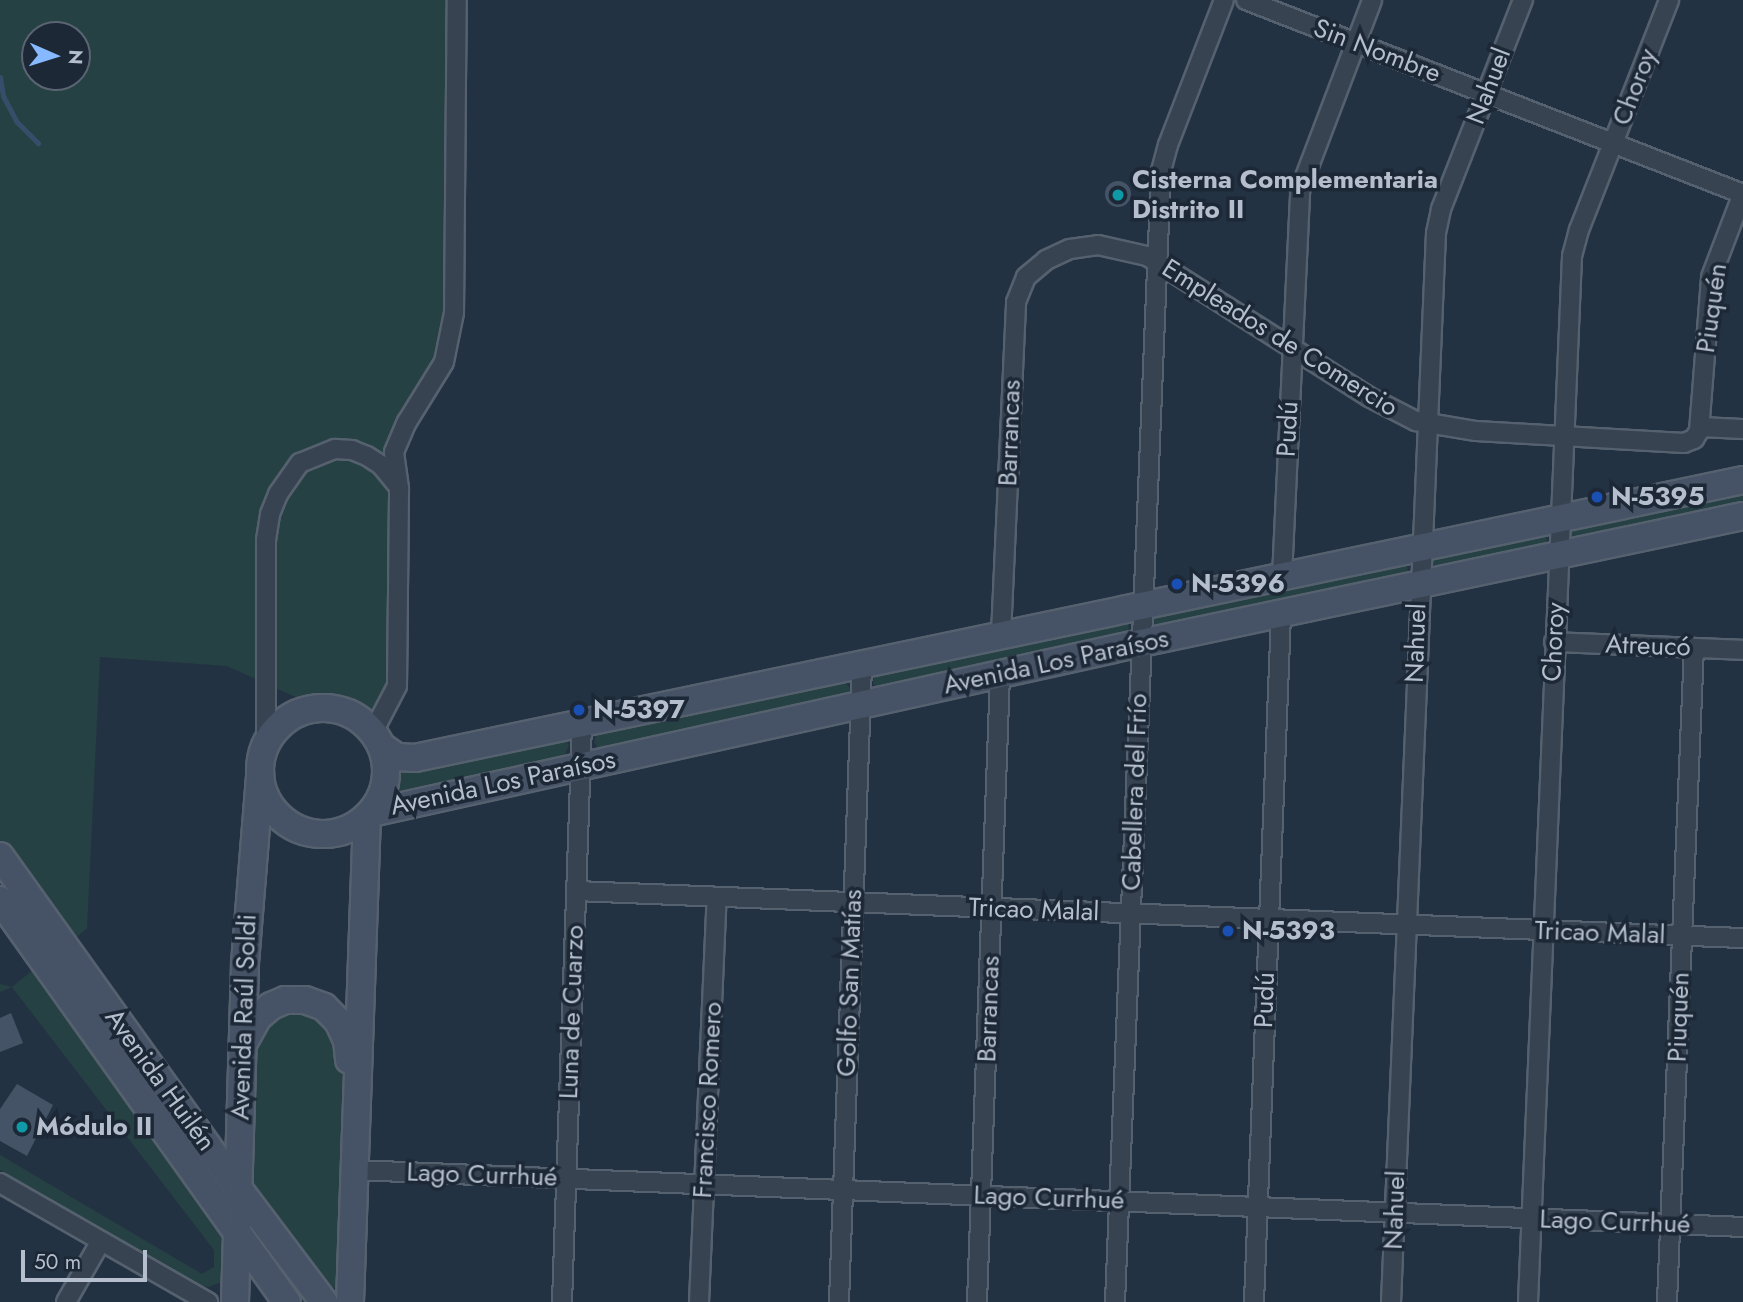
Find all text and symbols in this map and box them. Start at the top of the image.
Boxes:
street label: Sin Nombre [1309,12,1445,90]
north arrow [21,21,91,91]
street label: Nahuel [1460,43,1518,129]
street label: Choroy [1606,44,1664,130]
text: N [62,49,89,65]
place label: Cisterna Complementaria Distrito II [1132,164,1438,226]
marker: Cisterna Complementaria Distrito II [1110,187,1126,203]
street label: Empleados de Comercio [1156,253,1404,423]
street label: Piuquén [1690,261,1734,355]
street label: Barrancas [993,379,1027,487]
street label: Pudú [1271,400,1305,458]
place label: N-5395 [1611,481,1704,513]
marker: N-5395 [1589,489,1605,505]
place label: N-5396 [1191,568,1285,600]
marker: N-5396 [1169,576,1185,592]
street label: Choroy [1536,602,1572,682]
street label: Nahuel [1399,603,1433,683]
street label: Avenida Los Paraísos [941,623,1171,701]
street label: Atreucó [1605,629,1691,663]
street label: Cabellera del Frío [1116,693,1154,891]
place label: N-5397 [593,694,685,726]
marker: N-5397 [571,702,587,718]
street label: Avenida Los Paraísos [388,744,618,822]
street label: Golfo San Matías [831,889,869,1077]
street label: Tricao Malal [968,892,1100,928]
street label: Avenida Raúl Soldi [225,913,263,1121]
place label: N-5393 [1242,915,1335,947]
street label: Tricao Malal [1534,915,1666,951]
marker: N-5393 [1220,923,1236,939]
street label: Luna de Cuarzo [553,924,591,1100]
street label: Barrancas [972,955,1006,1063]
street label: Piuquén [1662,971,1696,1063]
street label: Pudú [1248,972,1282,1028]
street label: Francisco Romero [687,1001,729,1199]
street label: Avenida Huilén [98,1003,222,1157]
place label: Módulo II [36,1111,152,1143]
marker: Módulo II [14,1119,30,1135]
street label: Lago Currhué [406,1157,558,1193]
street label: Nahuel [1378,1170,1412,1250]
street label: Lago Currhué [973,1180,1125,1216]
street label: Lago Currhué [1539,1204,1691,1240]
scale bar [24,1236,150,1280]
text: 50 m [34,1247,81,1277]

